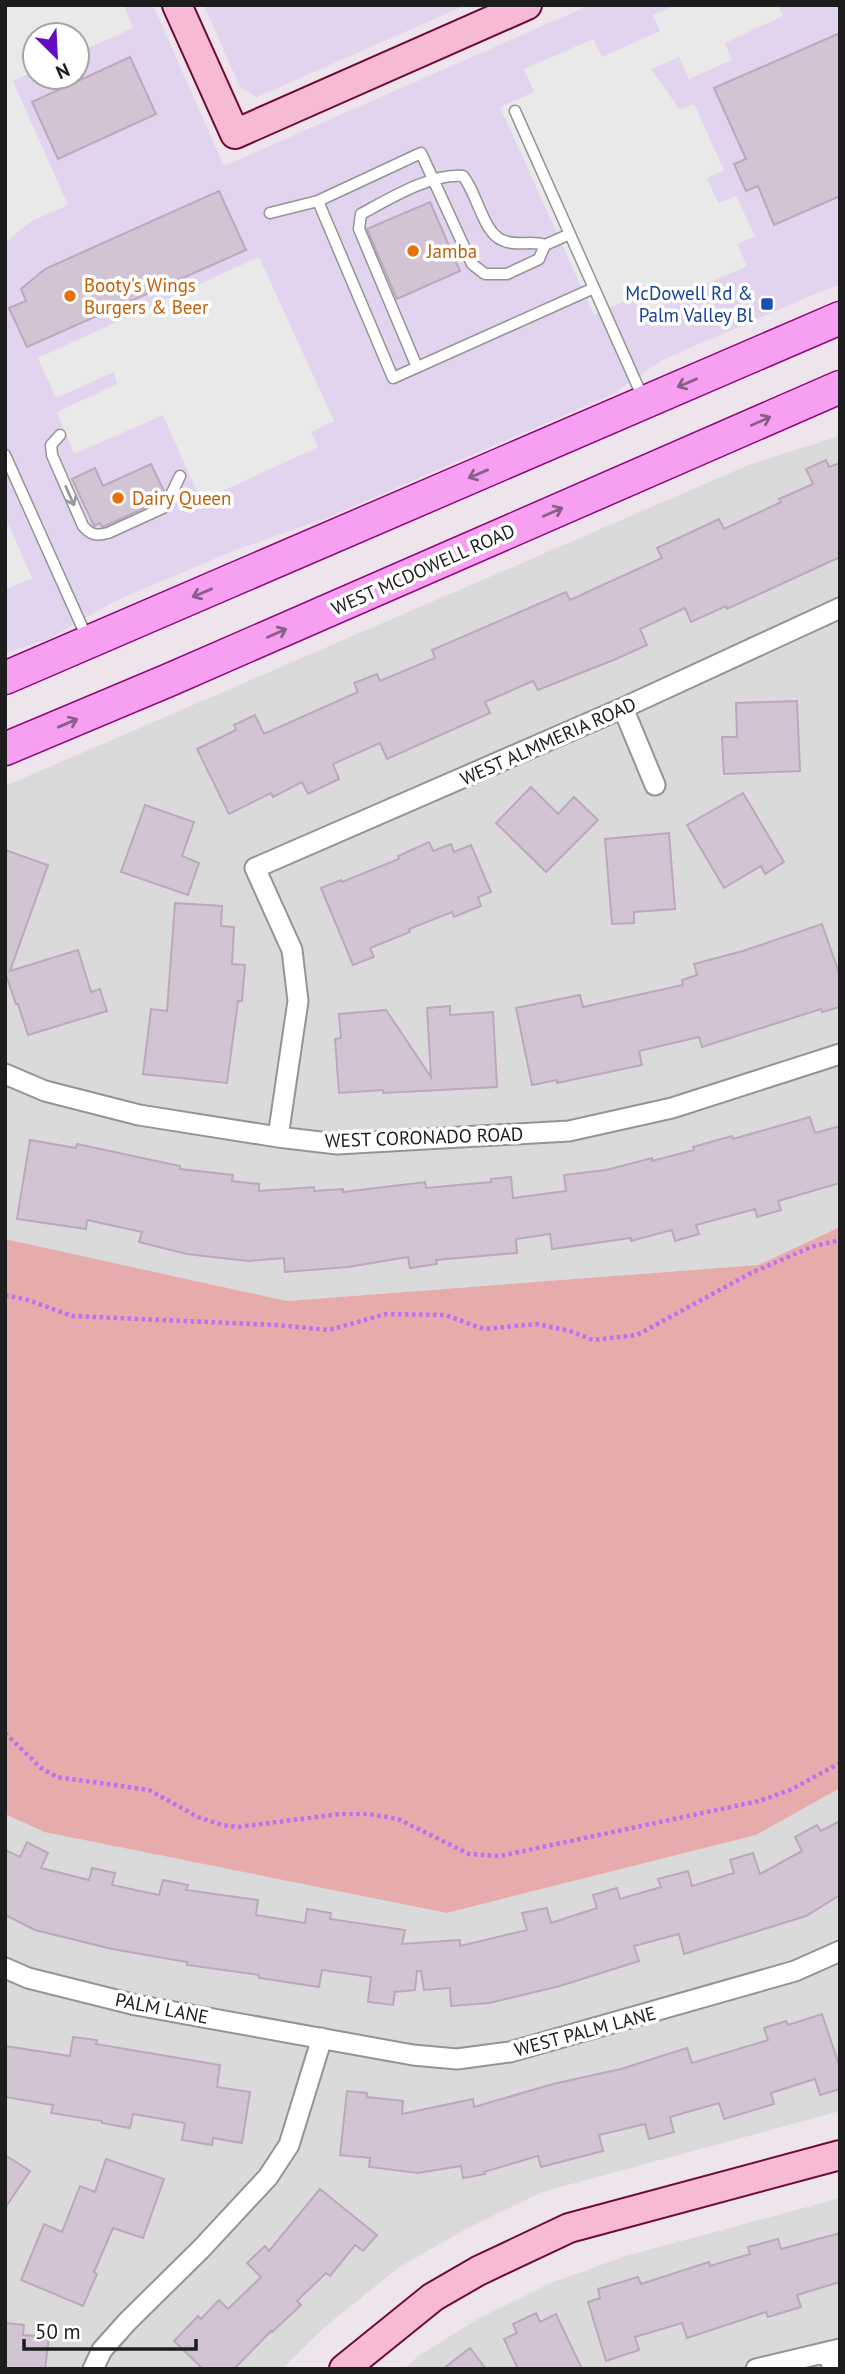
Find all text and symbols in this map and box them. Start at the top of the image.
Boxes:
north arrow [21,21,91,91]
text: N [52,58,73,85]
place label: Jamba [426,239,477,263]
marker: Jamba [405,243,421,259]
place label: Booty's Wings Burgers & Beer [84,273,209,319]
place label: McDowell Rd & Palm Valley Bl [625,281,753,327]
marker: Booty's Wings Burgers & Beer [62,288,78,304]
marker: McDowell Rd & Palm Valley Bl [759,296,775,312]
one-way arrow [677,378,698,391]
one-way arrow [750,414,772,427]
one-way arrow [468,468,490,481]
one-way arrow [64,485,77,506]
place label: Dairy Queen [132,486,231,510]
marker: Dairy Queen [110,490,126,506]
one-way arrow [542,505,563,518]
street label: WEST MCDOWELL ROAD [328,518,518,620]
one-way arrow [192,587,213,600]
one-way arrow [266,626,287,639]
street label: WEST ALMMERIA ROAD [456,691,640,791]
one-way arrow [57,715,78,728]
street label: WEST CORONADO ROAD [324,1122,524,1152]
street label: PALM LANE [113,1987,211,2029]
street label: WEST PALM LANE [512,2001,658,2061]
scale bar [24,2308,196,2352]
text: 50 m [35,2318,81,2345]

